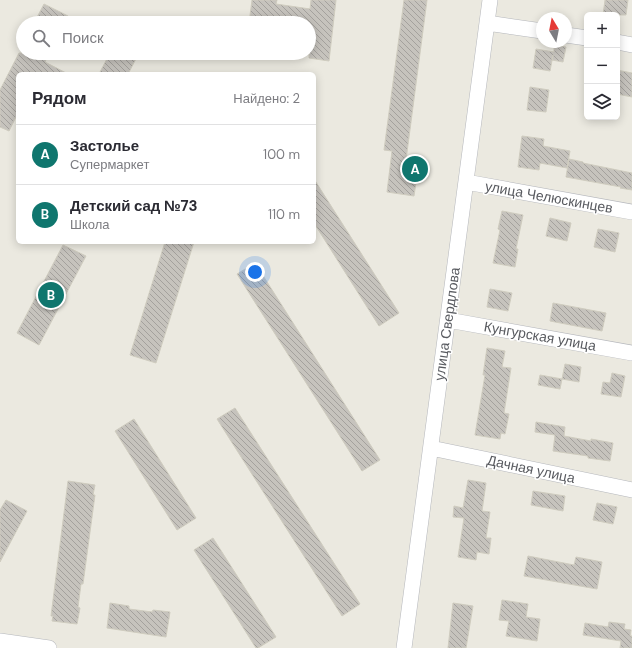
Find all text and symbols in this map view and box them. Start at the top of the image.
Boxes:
north arrow [536,12,572,48]
map controls [584,12,620,120]
button: + [584,12,620,48]
search box [16,16,316,60]
icon: search [30,27,52,49]
text: Поиск [62,28,104,48]
button: − [584,48,620,84]
button: layers [584,84,620,120]
text: Рядом [32,87,87,109]
text: Найдено: 2 [233,90,300,107]
text: Застолье [70,136,139,156]
text: A [40,146,50,163]
text: 100 m [263,146,300,163]
pin: A [402,154,428,184]
text: Супермаркет [70,156,149,173]
street label: улица Челюскинцев [484,177,614,217]
text: Детский сад №73 [70,196,198,216]
text: B [41,206,49,223]
text: 110 m [268,206,300,223]
text: Школа [70,216,110,233]
your location [245,262,265,282]
street label: улица Свердлова [430,266,464,382]
pin: B [38,280,64,310]
street label: Кунгурская улица [482,317,598,355]
street label: Дачная улица [485,451,577,487]

